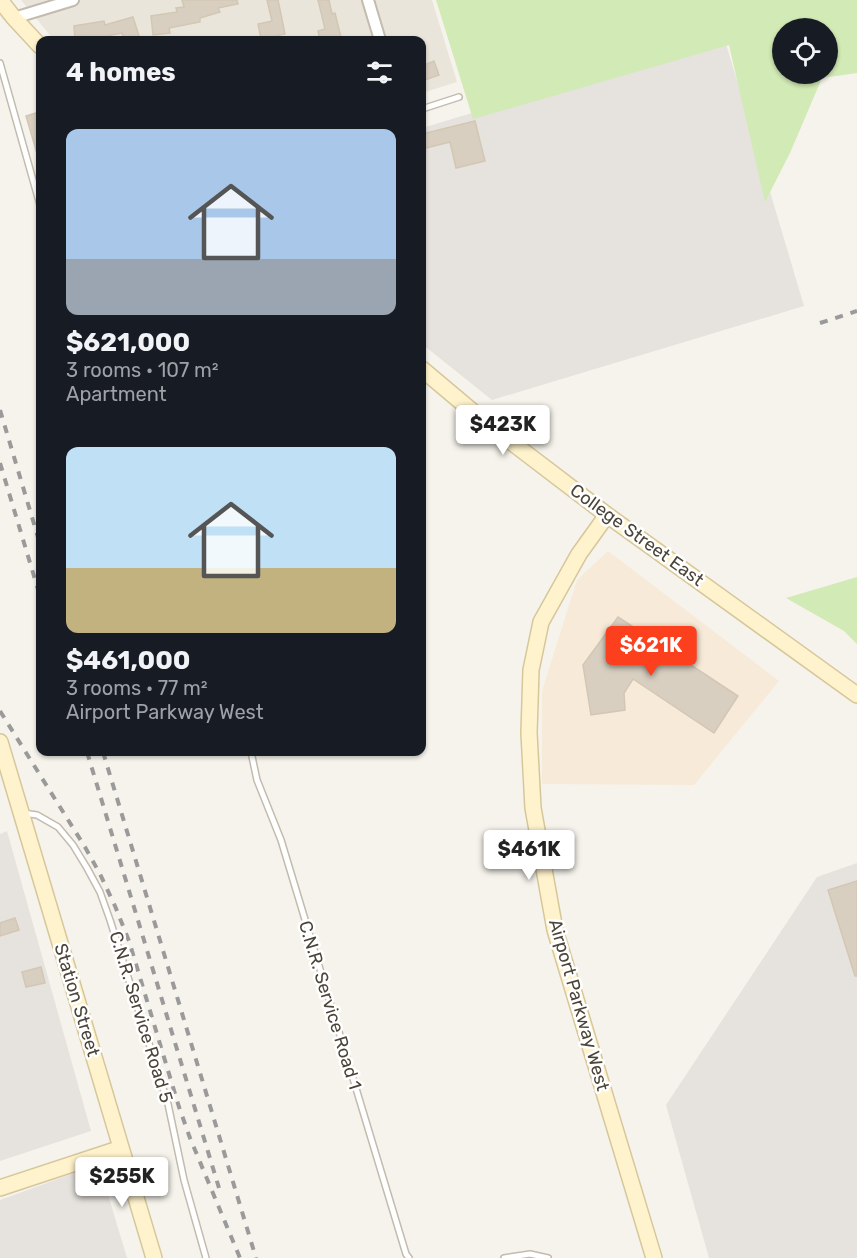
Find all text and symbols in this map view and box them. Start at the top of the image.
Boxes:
map controls [772,18,838,84]
button: locate [772,18,838,84]
icon: filters [363,56,396,89]
text: 4 homes [66,57,176,88]
icon: home [177,168,285,276]
text: $621,000 [66,327,190,358]
text: 3 rooms · 107 m² [66,358,219,382]
text: Apartment [66,382,167,406]
pin: $423K [461,405,545,456]
text: $423K [470,412,536,436]
street label: College Street East [566,479,708,591]
icon: home [177,486,285,594]
pin: $621K [609,626,693,677]
text: $621K [620,633,682,657]
text: $461,000 [66,645,191,676]
text: 3 rooms · 77 m² [66,676,208,700]
text: Airport Parkway West [66,700,264,724]
pin: $461K [487,830,571,881]
text: $461K [498,837,560,861]
street label: Airport Parkway West [544,916,614,1094]
street label: C.N.R. Service Road 1 [294,918,366,1092]
street label: C.N.R. Service Road 5 [104,929,178,1105]
street label: Station Street [49,941,105,1059]
pin: $255K [80,1157,164,1208]
text: $255K [89,1164,155,1188]

